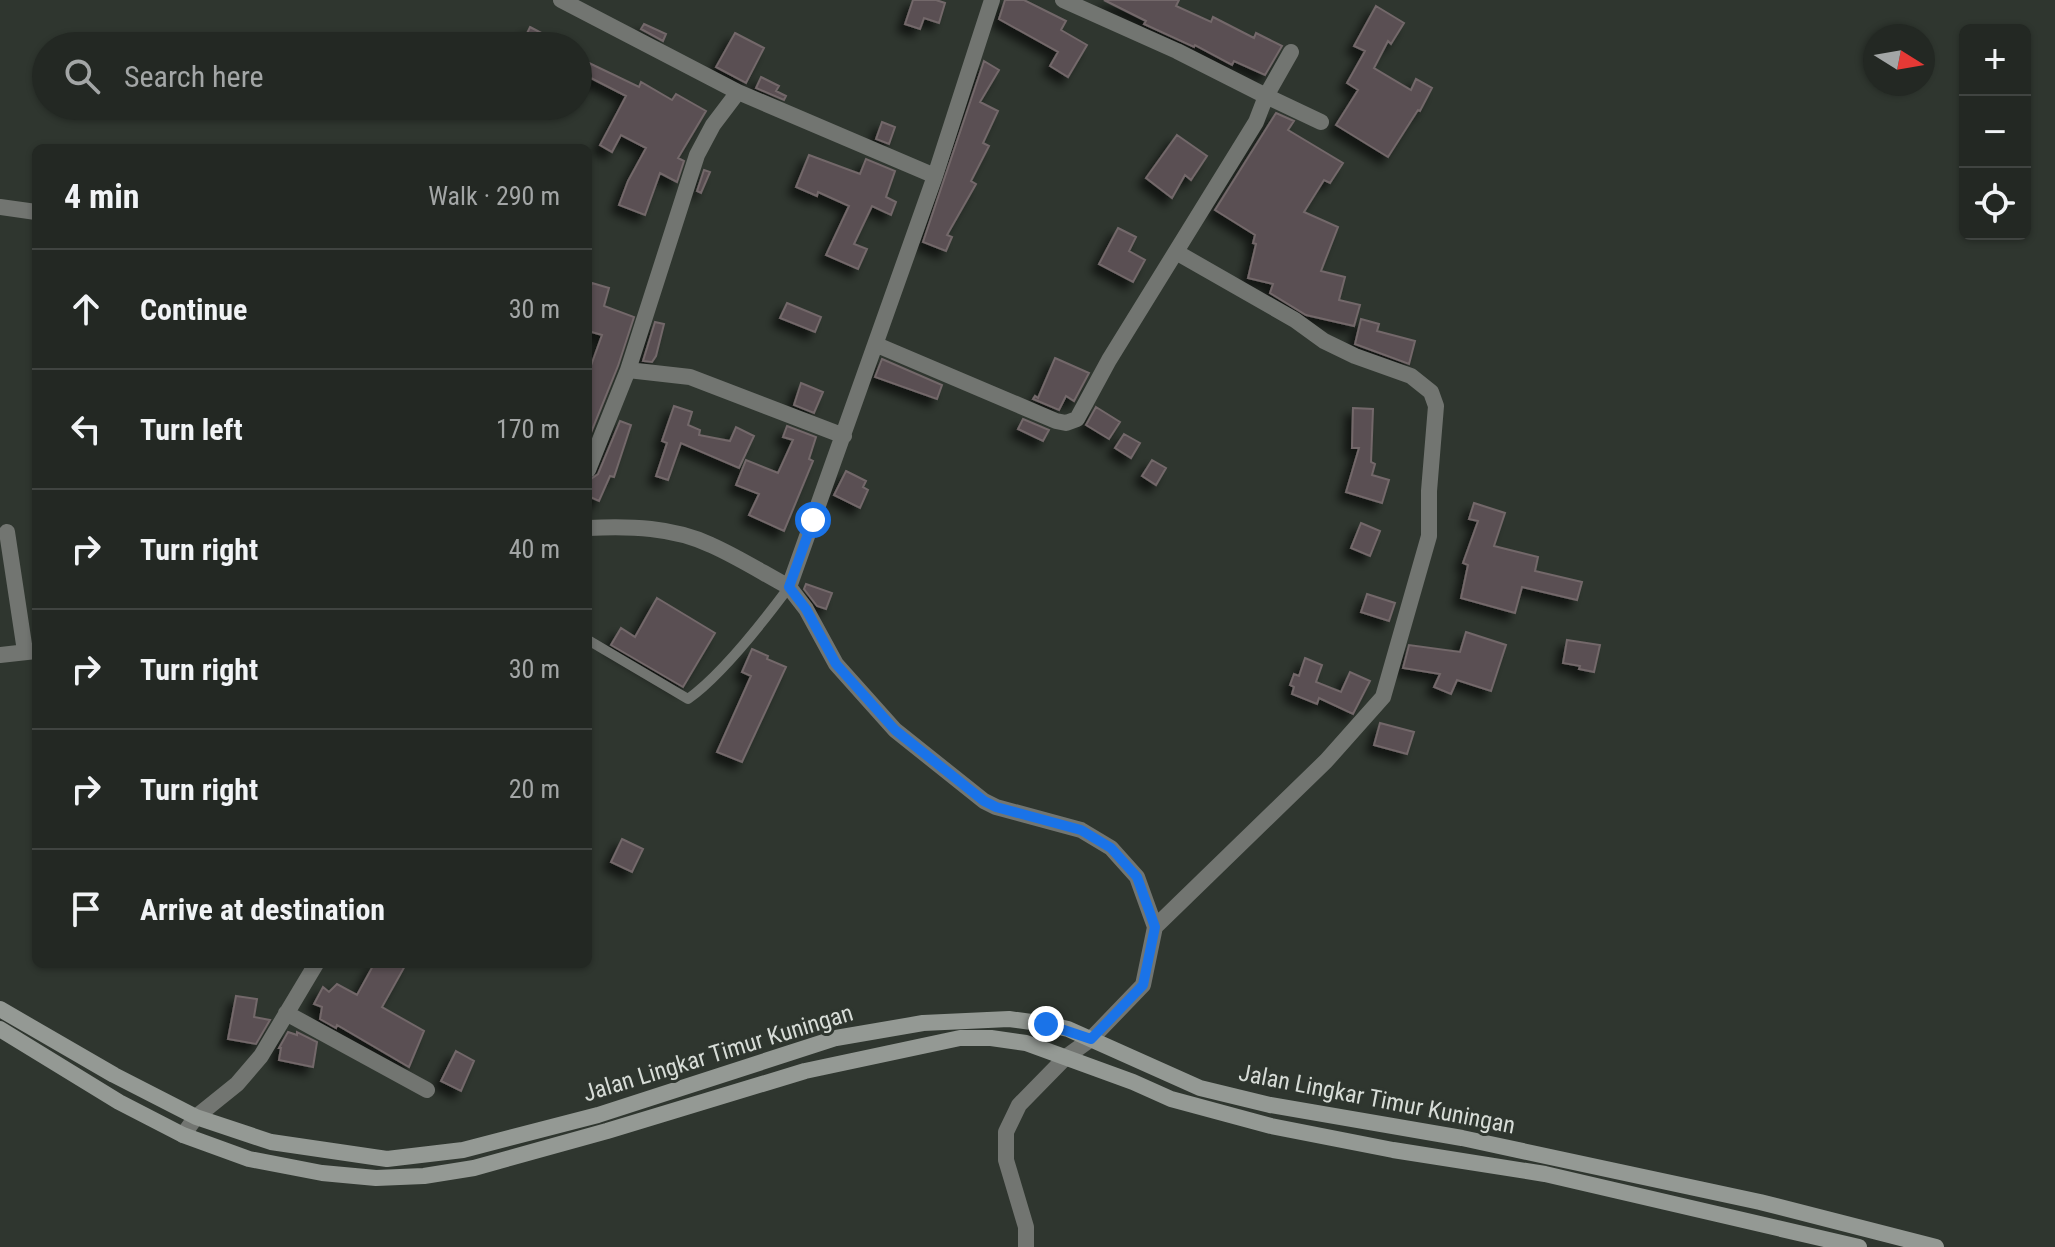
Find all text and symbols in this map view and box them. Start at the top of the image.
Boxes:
north arrow [1863,24,1935,96]
map controls [1959,24,2031,240]
button: + [1959,24,2031,96]
search box [32,32,592,120]
icon: search [60,54,104,98]
text: Search here [124,59,264,94]
button: − [1959,96,2031,168]
button: locate [1959,168,2031,240]
text: 4 min [64,176,140,216]
text: Walk · 290 m [428,181,560,211]
icon: ahead [64,287,108,331]
text: Continue [140,292,247,327]
text: 30 m [509,294,560,324]
icon: left [64,407,108,451]
text: Turn left [140,412,243,447]
text: 170 m [496,414,560,444]
route start [795,502,831,538]
icon: right [64,527,108,571]
text: Turn right [140,532,258,567]
text: 40 m [509,534,560,564]
icon: right [64,647,108,691]
text: Turn right [140,652,258,687]
text: 30 m [509,654,560,684]
icon: right [64,767,108,811]
text: Turn right [140,772,258,807]
text: 20 m [509,774,560,804]
icon: arrive [64,887,108,931]
text: Arrive at destination [140,892,385,927]
street label: Jalan Lingkar Timur Kuningan [580,999,856,1107]
route end [1028,1006,1064,1042]
street label: Jalan Lingkar Timur Kuningan [1236,1058,1518,1140]

